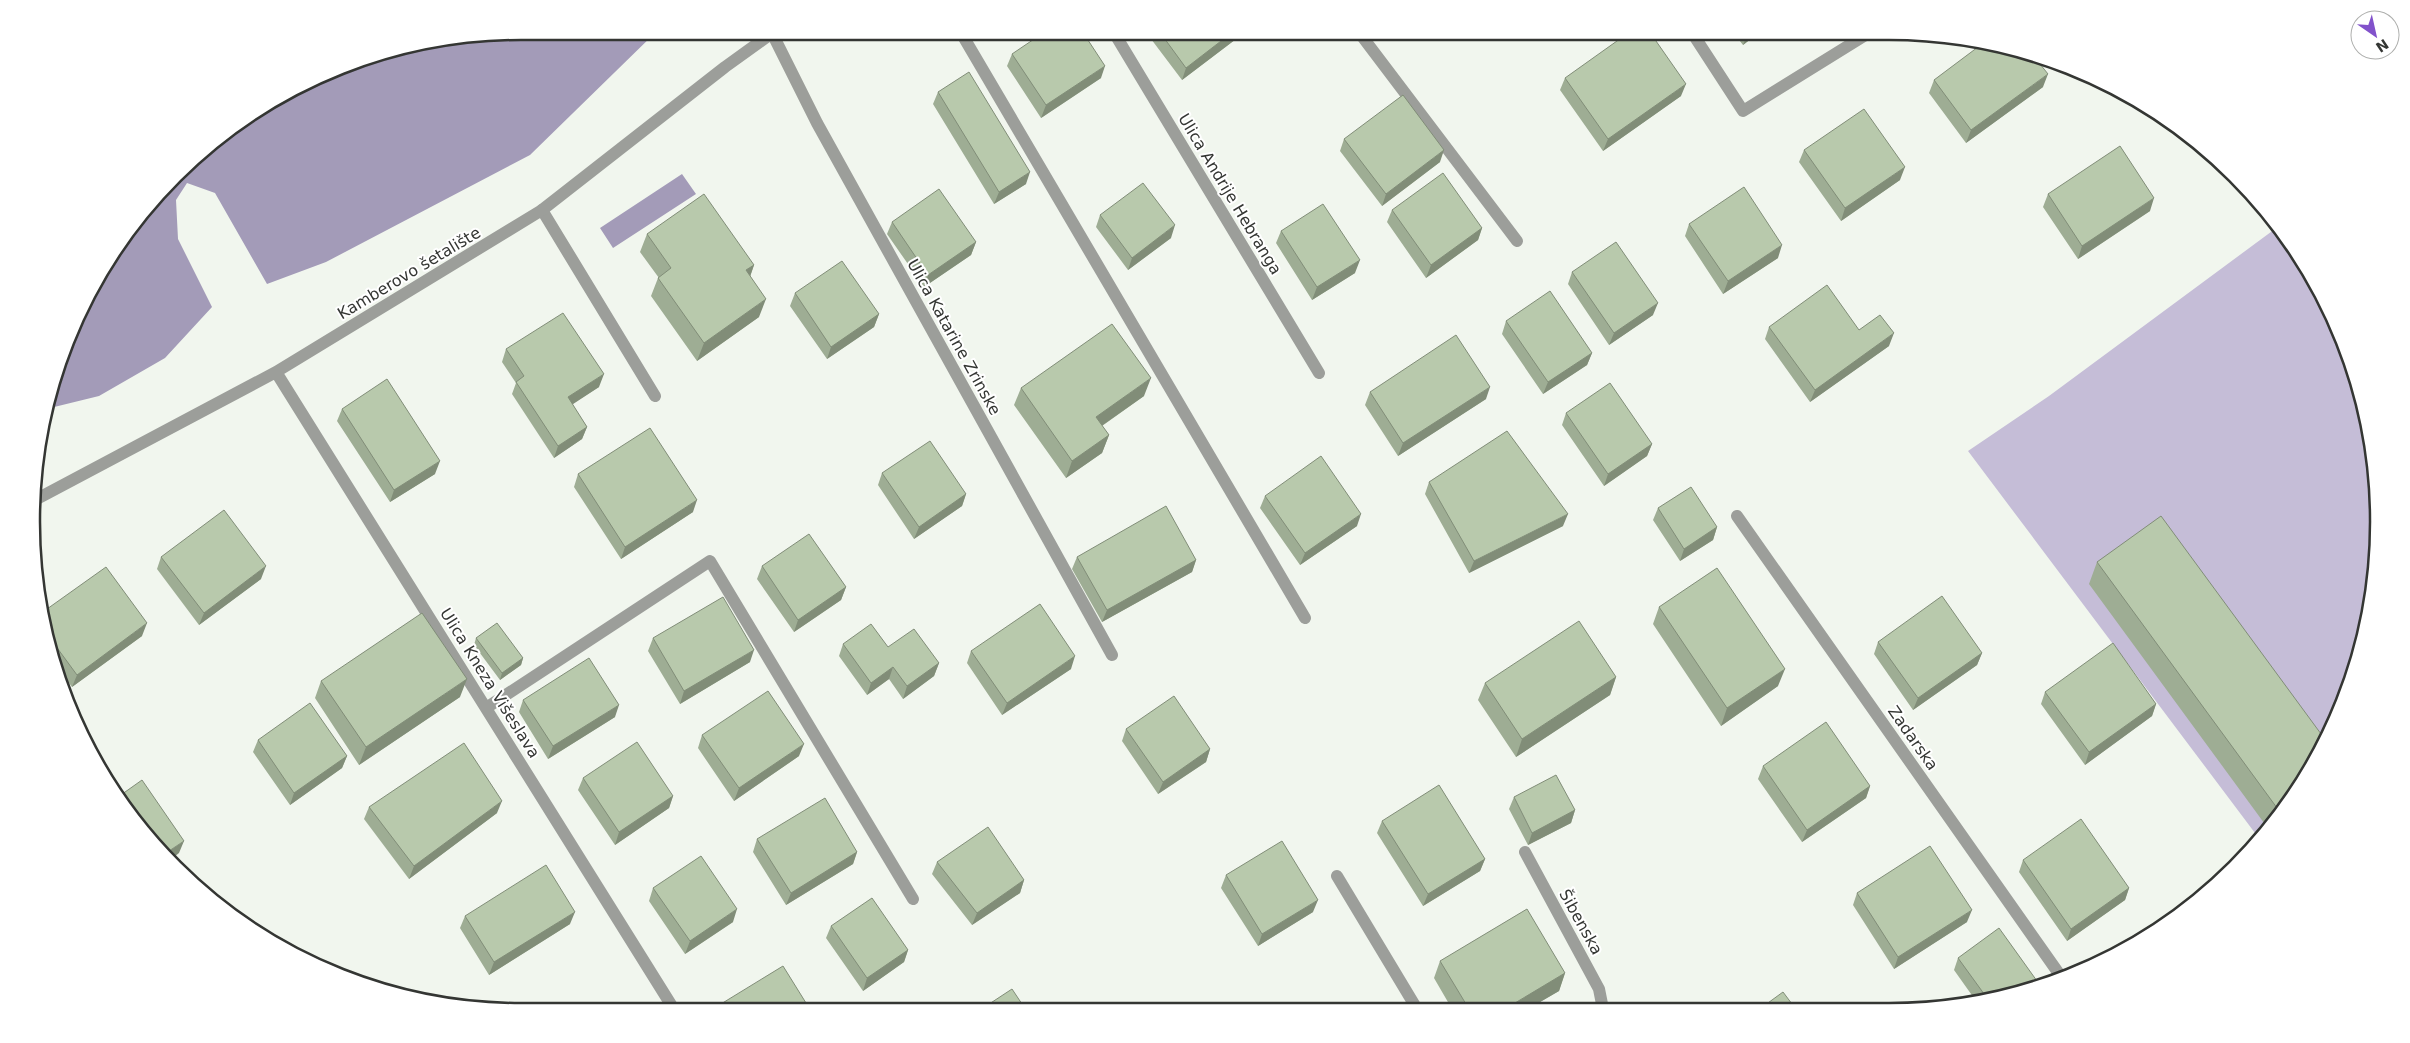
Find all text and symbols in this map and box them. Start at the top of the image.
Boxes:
north arrow [2350,10,2400,60]
text: N [2373,36,2392,56]
street label: Ulica Andrije Hebranga [1174,110,1286,278]
street label: Kamberovo šetalište [334,223,484,323]
street label: Ulica Katarine Zrinske [903,256,1005,418]
street label: Ulica Kneza Višeslava [436,605,544,761]
street label: Zadarska [1884,702,1942,774]
street label: Šibenska [1555,886,1607,958]

